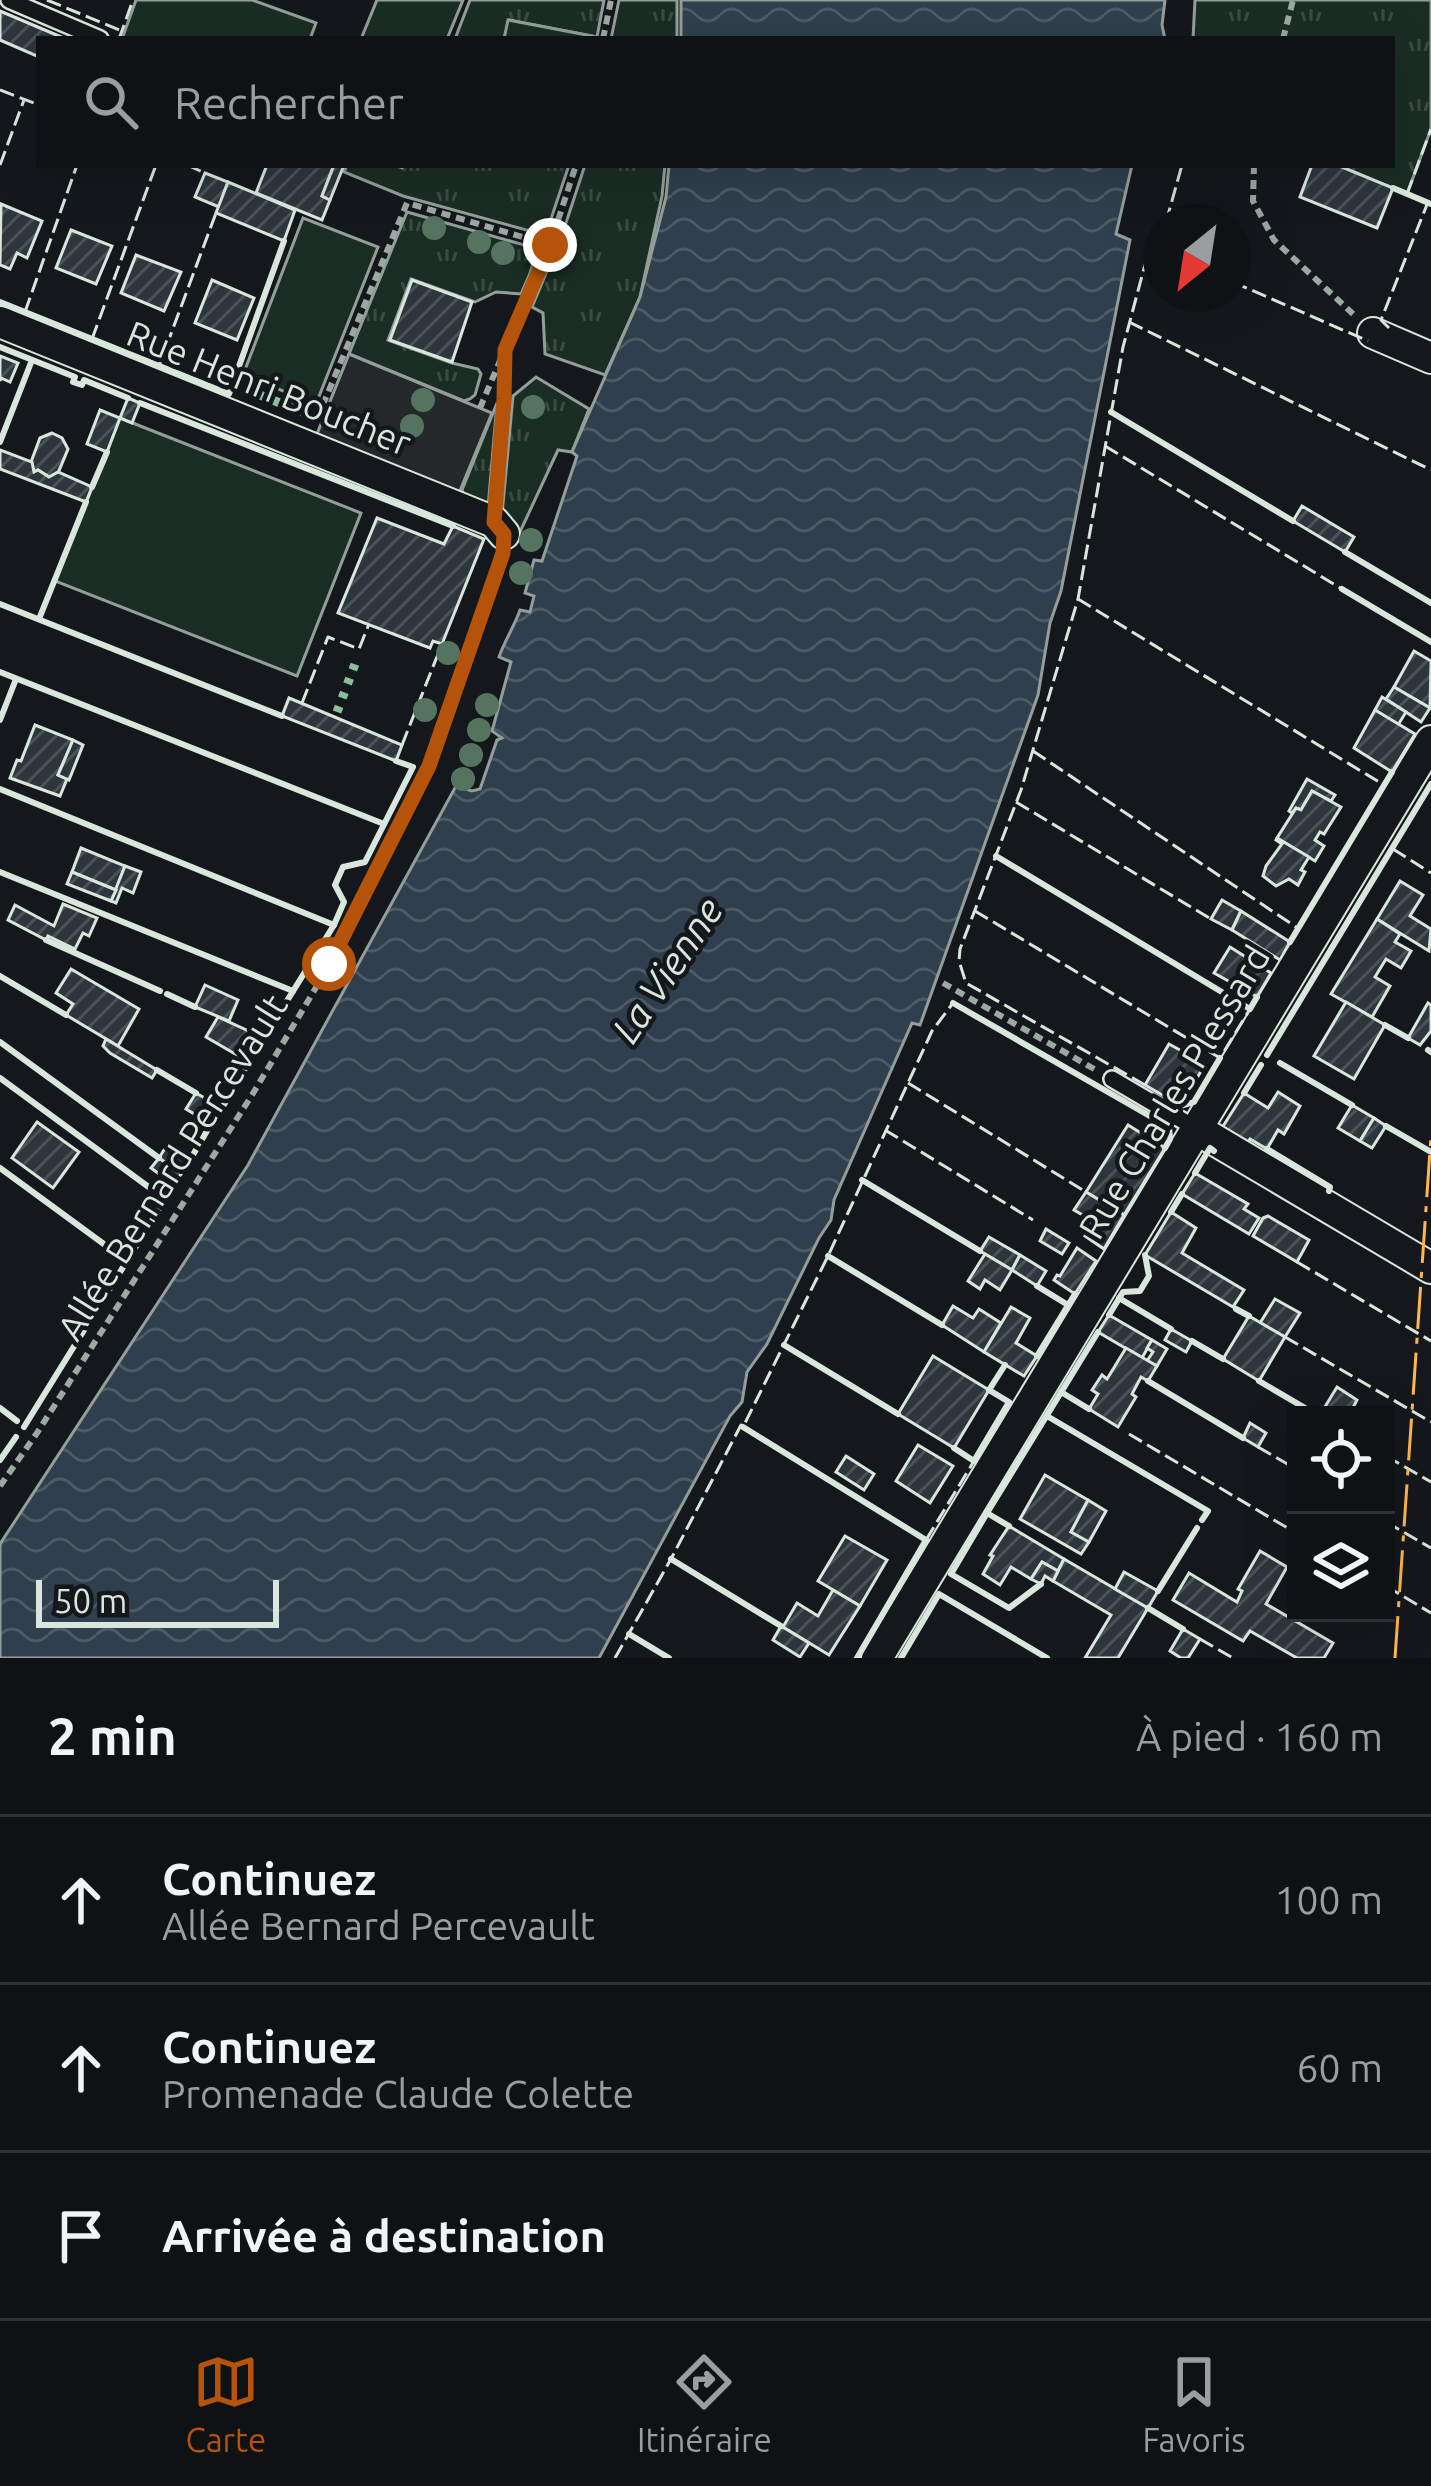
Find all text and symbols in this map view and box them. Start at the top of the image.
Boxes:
search box [36,36,1395,168]
icon: search [78,69,144,135]
text: Rechercher [174,77,404,128]
north arrow [1143,204,1251,312]
route end [523,218,577,272]
street label: Rue Henri Boucher [121,312,417,463]
water label: La Vienne [603,889,731,1050]
route start [302,937,356,991]
street label: Rue Charles Plessard [1070,938,1277,1246]
street label: Allée Bernard Percevault [48,986,295,1347]
map controls [1287,1406,1395,1622]
button: locate [1287,1406,1395,1514]
button: layers [1287,1514,1395,1622]
scale bar [36,1574,279,1627]
text: 50 m [54,1582,127,1619]
text: 2 min [48,1707,177,1765]
text: À pied · 160 m [1136,1715,1383,1758]
text: Continuez [162,1853,376,1904]
icon: ahead [48,1867,114,1933]
text: 100 m [1274,1878,1383,1921]
text: Allée Bernard Percevault [162,1904,595,1947]
text: Continuez [162,2021,376,2072]
icon: ahead [48,2035,114,2101]
text: 60 m [1296,2046,1383,2089]
text: Promenade Claude Colette [162,2072,634,2115]
icon: arrive [48,2203,114,2269]
text: Arrivée à destination [162,2210,606,2261]
tab: Carte [185,2349,266,2458]
tab: Itinéraire [637,2349,772,2458]
tab: Favoris [1142,2349,1246,2458]

